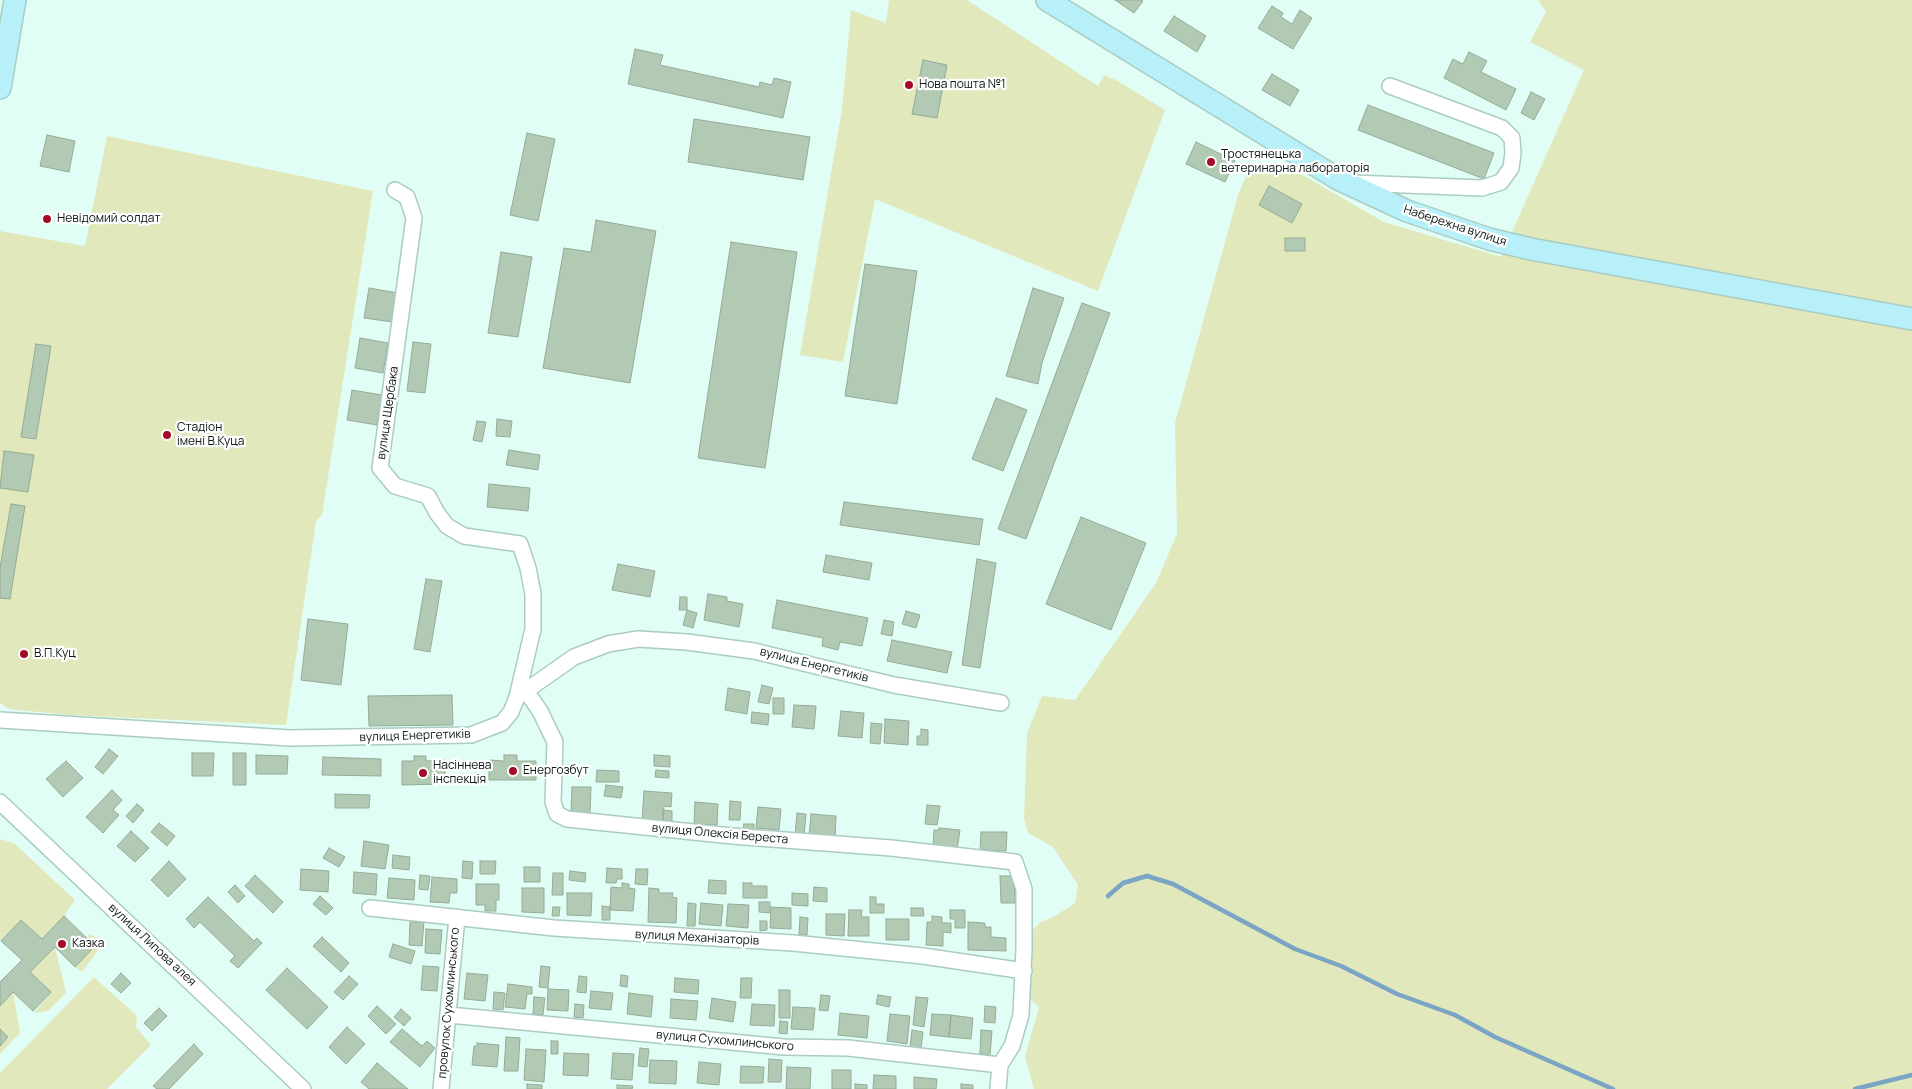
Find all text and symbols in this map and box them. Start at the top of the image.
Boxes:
place label: Нова пошта №1 [919,78,1006,92]
marker: Нова пошта №1 [903,79,915,91]
place label: Тростянецька ветеринарна лабораторія [1221,148,1369,176]
marker: Тростянецька ветеринарна лабораторія [1205,156,1217,168]
street label: Набережна вулиця [1402,203,1508,249]
place label: Невідомий солдат [57,212,160,226]
marker: Невідомий солдат [41,213,53,225]
street label: вулиця Щербака [374,365,402,461]
place label: Стадіон імені В.Куца [177,421,244,449]
marker: Стадіон імені В.Куца [161,429,173,441]
street label: вулиця Енергетиків [758,645,870,685]
place label: В.П.Куц [34,647,76,661]
marker: В.П.Куц [18,648,30,660]
street label: вулиця Енергетиків [359,727,471,745]
place label: Насіннева інспекція [433,759,491,787]
place label: Енергозбут [523,764,589,778]
marker: Енергозбут [507,765,519,777]
marker: Насіннева інспекція [417,767,429,779]
street label: вулиця Олексія Береста [651,821,789,847]
street label: вулиця Липова алея [105,901,199,989]
street label: провулок Сухомлинського [435,927,463,1079]
street label: вулиця Механізаторів [635,928,759,948]
place label: Казка [72,937,104,951]
marker: Казка [56,938,68,950]
street label: вулиця Сухомлинського [655,1028,795,1054]

